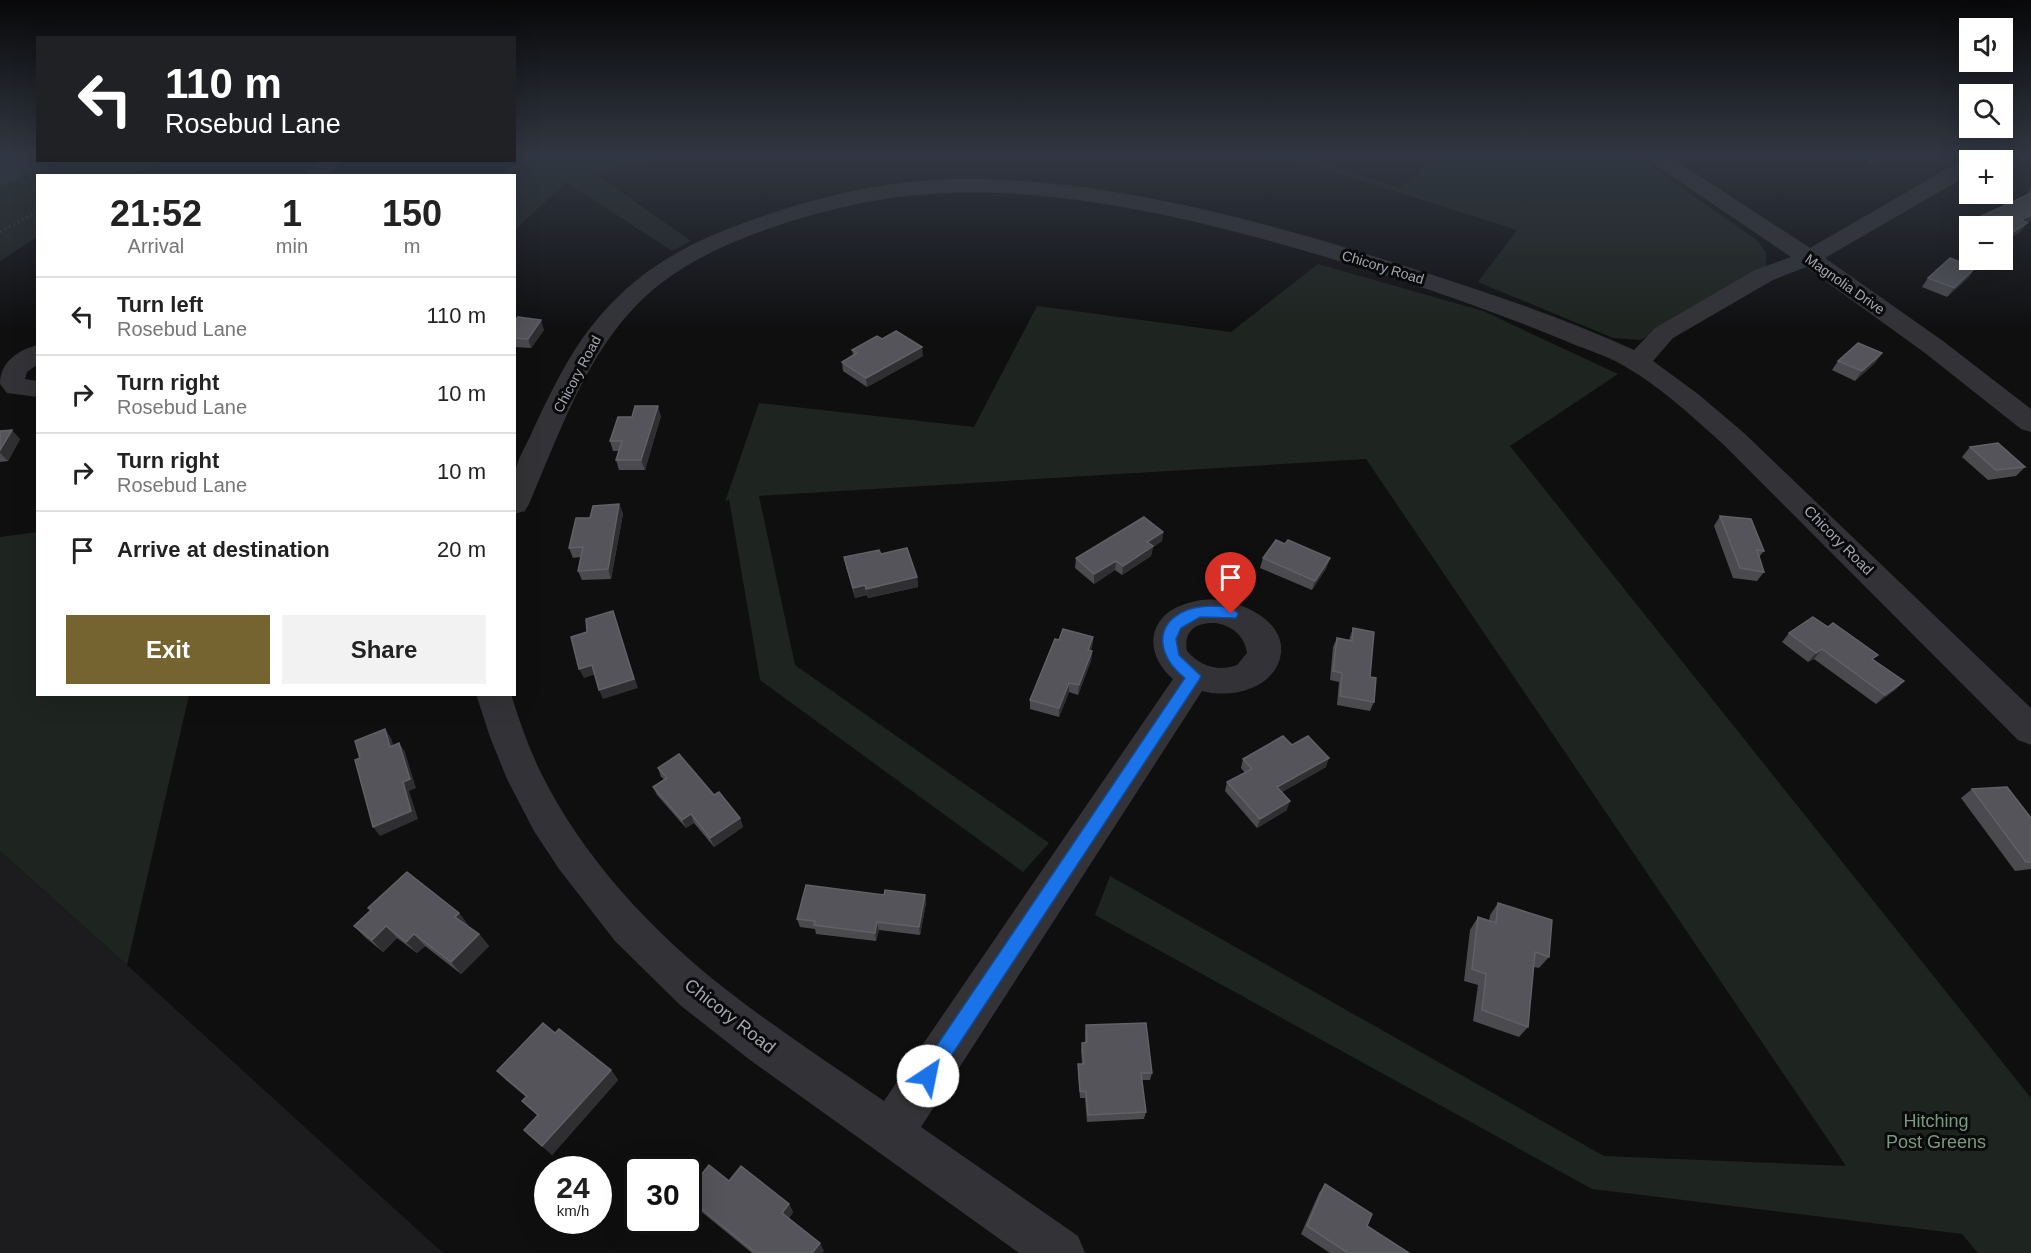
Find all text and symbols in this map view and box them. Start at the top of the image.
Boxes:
map controls [1959,18,2013,270]
button: sound [1959,18,2013,72]
icon: left [66,60,144,138]
text: 110 m [165,60,282,107]
button: search [1959,84,2013,138]
text: Rosebud Lane [165,109,341,139]
button: + [1959,150,2013,204]
text: 21:52 [110,193,202,234]
text: 1 [282,193,302,234]
text: 150 [382,193,442,234]
button: − [1959,216,2013,270]
text: Arrival [128,235,184,257]
text: min [276,235,308,257]
text: m [404,235,420,257]
street label: Chicory Road [1340,247,1426,287]
street label: Magnolia Drive [1802,251,1888,317]
text: Turn left [117,292,203,317]
icon: left [66,300,99,333]
text: 110 m [426,303,486,328]
text: Rosebud Lane [117,318,247,340]
street label: Chicory Road [550,333,604,415]
text: Turn right [117,370,219,395]
icon: right [66,378,99,411]
text: 10 m [437,381,486,406]
text: Rosebud Lane [117,396,247,418]
text: Turn right [117,448,219,473]
icon: right [66,456,99,489]
text: 10 m [437,459,486,484]
text: Rosebud Lane [117,474,247,496]
street label: Chicory Road [1801,502,1877,578]
icon: arrive [66,534,99,567]
text: Arrive at destination [117,537,330,562]
text: 20 m [437,537,486,562]
pin [1205,552,1256,614]
icon: arrive [1214,561,1247,594]
button: Exit [66,615,270,684]
button: Share [282,615,486,684]
street label: Chicory Road [681,975,779,1057]
position arrow [896,1044,960,1108]
park label: Hitching Post Greens [1886,1111,1986,1152]
speed limit sign: 30 [624,1156,702,1234]
text: 24 [556,1171,590,1204]
text: km/h [557,1202,589,1219]

